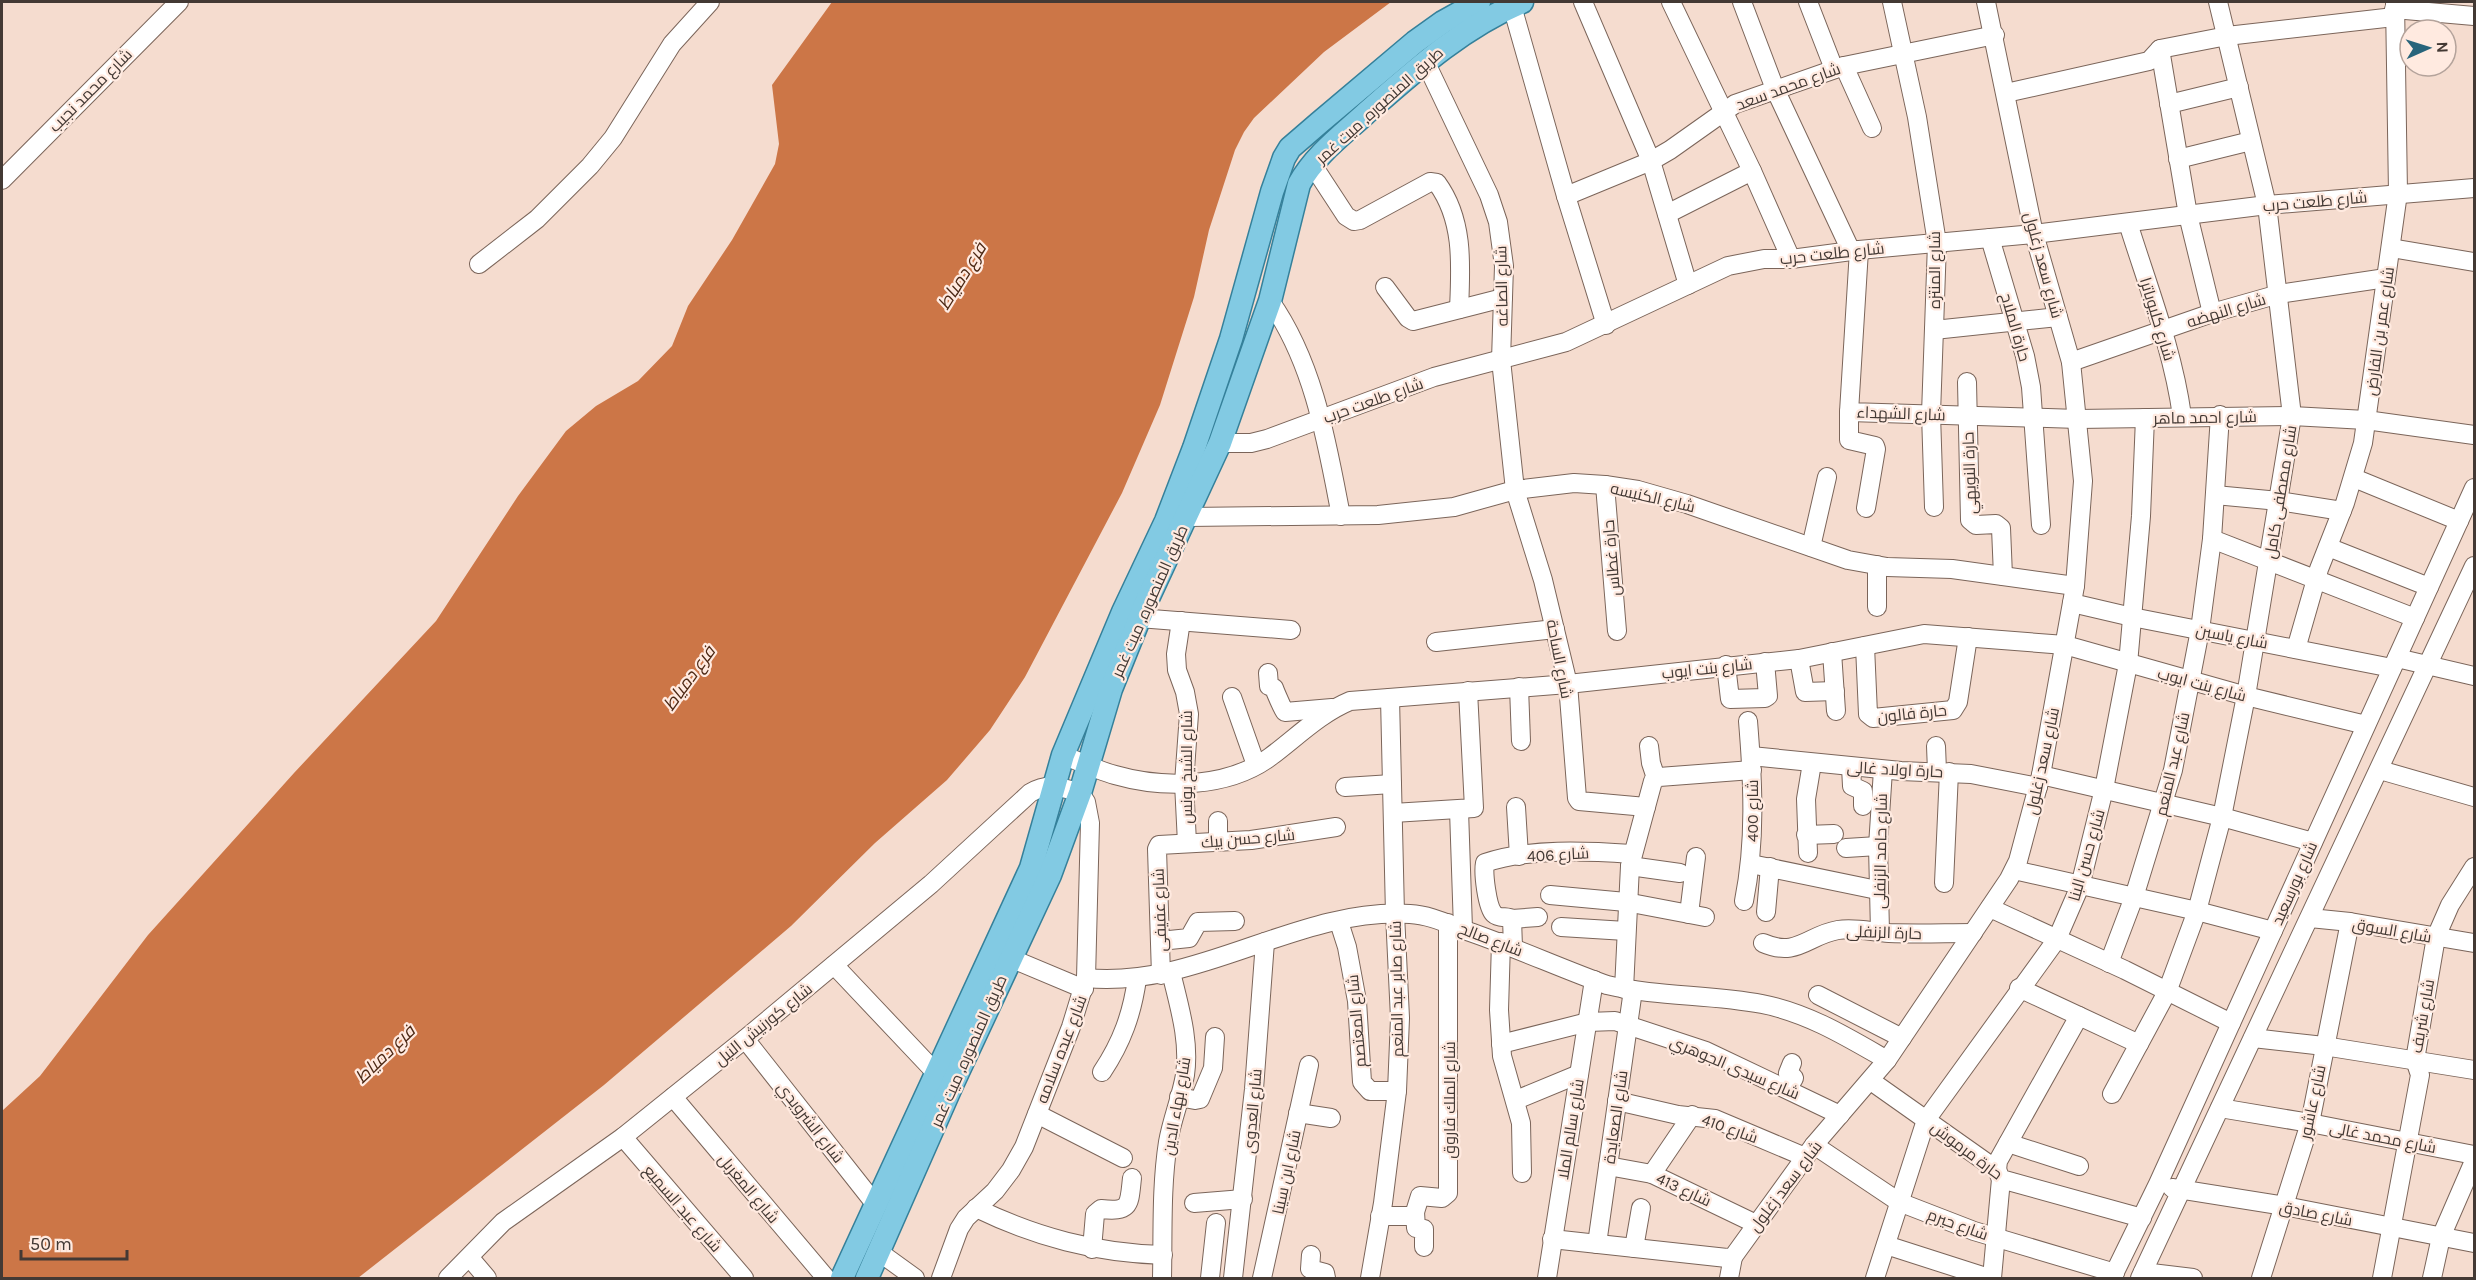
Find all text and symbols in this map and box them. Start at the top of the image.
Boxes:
north arrow [2398,18,2458,78]
text: N [2433,41,2452,53]
street label: طريق المنصوره, ميت غمر [1311,43,1448,169]
street label: شارع محمد نجيب [45,45,137,137]
street label: شارع محمد سعد [1733,59,1844,116]
street label: شارع طلعت حرب [2262,187,2368,218]
street label: شارع سعد زغلول [2018,210,2067,321]
street label: شارع المنتزه [1925,231,1946,309]
water label: فرع دمياط [933,238,993,314]
street label: شارع طلعت حرب [1779,239,1885,270]
street label: شارع الصاغه [1491,245,1514,326]
street label: شارع عمر بن الفارض [2361,265,2400,397]
street label: شارع كليوباترا [2134,275,2179,364]
street label: شارع النهضه [2184,289,2269,333]
street label: حارة الملاح [1995,291,2034,364]
street label: شارع طلعت حرب [1321,374,1426,429]
street label: شارع الشهداء [1856,402,1946,427]
street label: شارع احمد ماهر [2152,407,2257,430]
street label: شارع مصطفى كامل [2261,424,2302,561]
street label: حارة النويهي [1959,431,1984,515]
street label: شارع الكنيسه [1608,479,1697,518]
street label: حارة غطاس [1599,519,1625,597]
street label: طريق المنصوره, ميت غمر [1107,522,1193,682]
street label: شارع الساحة [1541,618,1576,701]
street label: شارع ياسين [2194,620,2270,655]
water label: فرع دمياط [658,640,721,715]
street label: شارع بنت ايوب [1661,654,1754,685]
street label: شارع بنت ايوب [2155,664,2248,707]
street label: حارة فالون [1876,700,1948,728]
street label: شارع سعد زغلول [2022,706,2065,817]
street label: شارع الشيخ يونس [1177,710,1198,824]
street label: شارع عبد المنعم [2151,710,2196,818]
street label: حارة اولاد غالى [1846,757,1944,783]
street label: شارع 400 [1743,780,1764,842]
street label: شارع حامد الزنفلى [1870,793,1893,909]
street label: شارع حسن البنا [2064,807,2111,904]
street label: شارع حسن بيك [1200,825,1296,854]
street label: شارع بورسعيد [2268,839,2323,929]
street label: شارع 406 [1526,843,1590,868]
street label: شارع عفيفى [1149,868,1172,952]
street label: شارع السوق [2350,914,2433,949]
street label: شارع صالح [1455,919,1526,962]
street label: شارع صابر عبد المنعم [1386,920,1409,1058]
street label: حارة الزنفلى [1846,922,1922,944]
street label: طريق المنصوره, ميت غمر [926,972,1012,1132]
street label: شارع المعتصم [1343,973,1372,1068]
street label: شارع شريف [2407,978,2440,1055]
street label: شارع كورنيش النيل [711,979,817,1071]
street label: شارع عبده سلامه [1032,992,1093,1107]
water label: فرع دمياط [350,1019,421,1089]
street label: شارع سيدى الجوهري [1666,1032,1802,1107]
street label: شارع الملك فاروق [1440,1041,1461,1159]
street label: شارع بهاء الدين [1158,1055,1196,1157]
street label: شارع عاشور [2295,1063,2332,1142]
street label: شارع العدوى [1239,1068,1268,1155]
street label: شارع الصعايدة [1600,1069,1633,1165]
street label: شارع سالم الملا [1553,1077,1590,1181]
street label: شارع الشرويدي [770,1078,848,1169]
street label: شارع 410 [1698,1110,1761,1149]
street label: حارة مرموش [1926,1117,2006,1184]
street label: شارع محمد غالى [2328,1118,2438,1159]
street label: شارع ابن سينا [1268,1128,1307,1216]
street label: شارع سعد زغلول [1745,1137,1827,1237]
street label: شارع المغربل [713,1150,783,1228]
street label: شارع عبد السميع [638,1161,726,1257]
street label: شارع 413 [1652,1168,1714,1212]
street label: شارع صادق [2277,1197,2354,1232]
street label: شارع حيرم [1924,1205,1991,1246]
scale bar [21,1223,128,1261]
text: 50 m [30,1233,72,1255]

